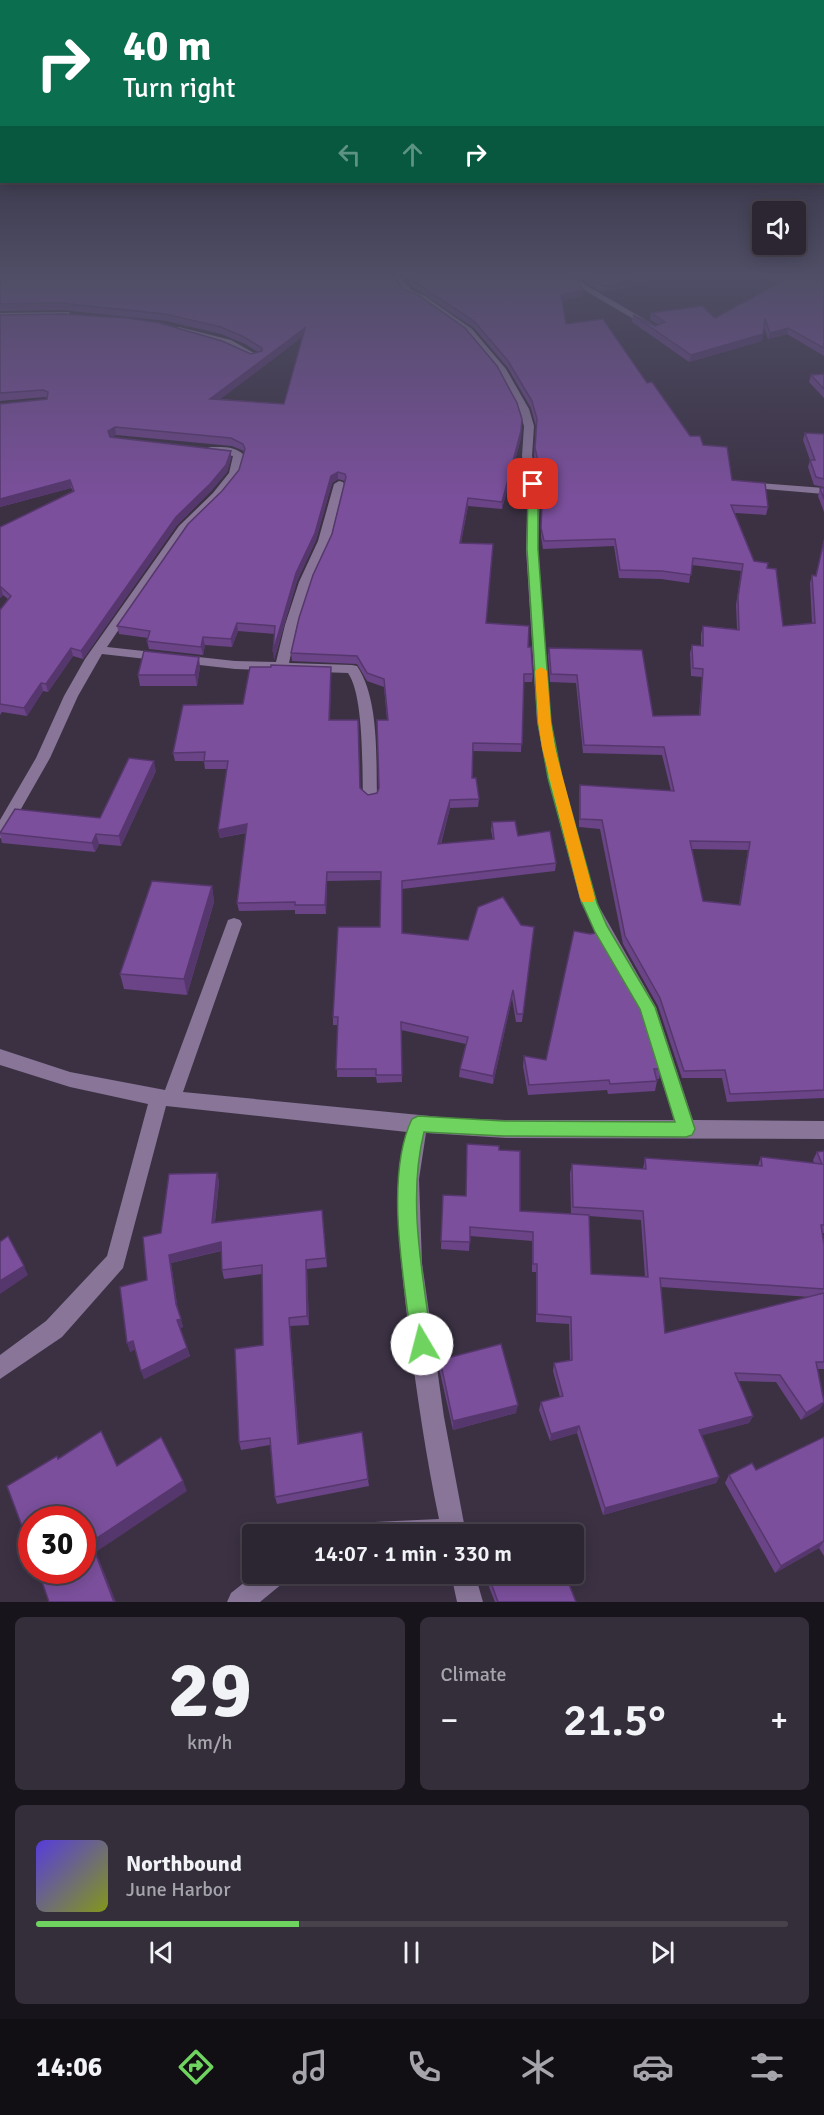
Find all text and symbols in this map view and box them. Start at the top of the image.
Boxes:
text: 40 m [123,21,212,72]
icon: right [24,24,102,102]
text: Turn right [123,72,236,105]
icon: left [333,138,366,171]
icon: ahead [396,138,429,171]
icon: right [459,138,492,171]
map controls [752,201,806,255]
button: sound [752,201,806,255]
pin [507,458,558,509]
icon: arrive [516,467,549,500]
position arrow [390,1312,454,1376]
speed limit sign: 30 [18,1506,96,1584]
text: 14:07 · 1 min · 330 m [314,1540,512,1567]
text: 29 [168,1643,252,1739]
text: Climate [441,1662,506,1687]
text: 21.5° [563,1693,666,1748]
text: − [441,1700,458,1741]
text: + [770,1700,788,1741]
text: km/h [187,1730,232,1755]
text: Northbound [126,1850,242,1877]
text: June Harbor [126,1877,231,1902]
icon: previous [145,1936,178,1969]
icon: pause [395,1936,428,1969]
icon: next [646,1936,679,1969]
icon: directions [175,2046,217,2088]
icon: music [289,2046,331,2088]
icon: phone [403,2046,445,2088]
icon: climate [517,2046,559,2088]
icon: car [632,2046,674,2088]
icon: filters [746,2046,788,2088]
text: 14:06 [36,2051,102,2084]

